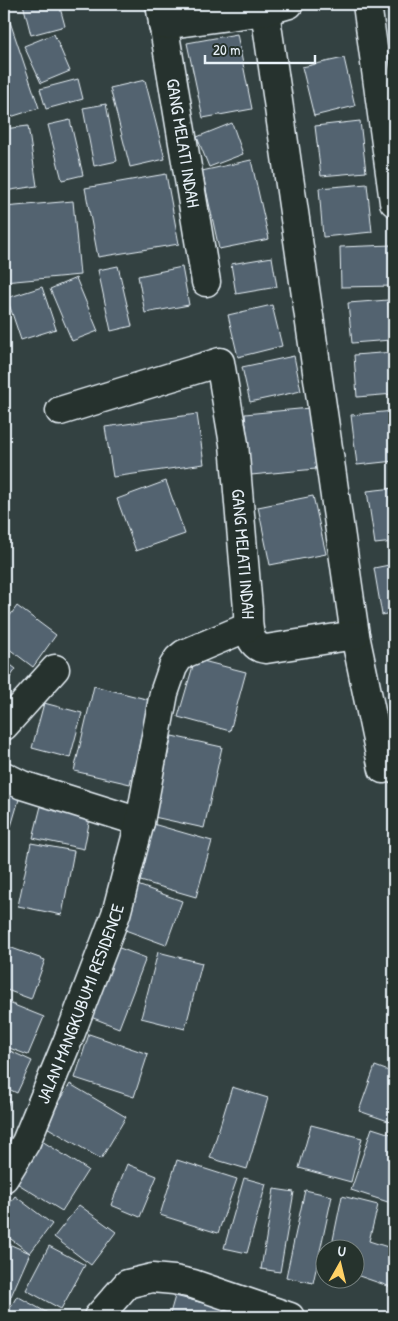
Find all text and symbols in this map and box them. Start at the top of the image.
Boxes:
scale bar [205,32,316,64]
text: 20 m [213,39,240,60]
street label: GANG MELATI INDAH [161,77,206,209]
street label: GANG MELATI INDAH [226,488,261,619]
street label: JALAN MANGKUBUMI RESIDENCE [30,901,130,1107]
north arrow [316,1238,366,1288]
text: U [337,1241,347,1261]

